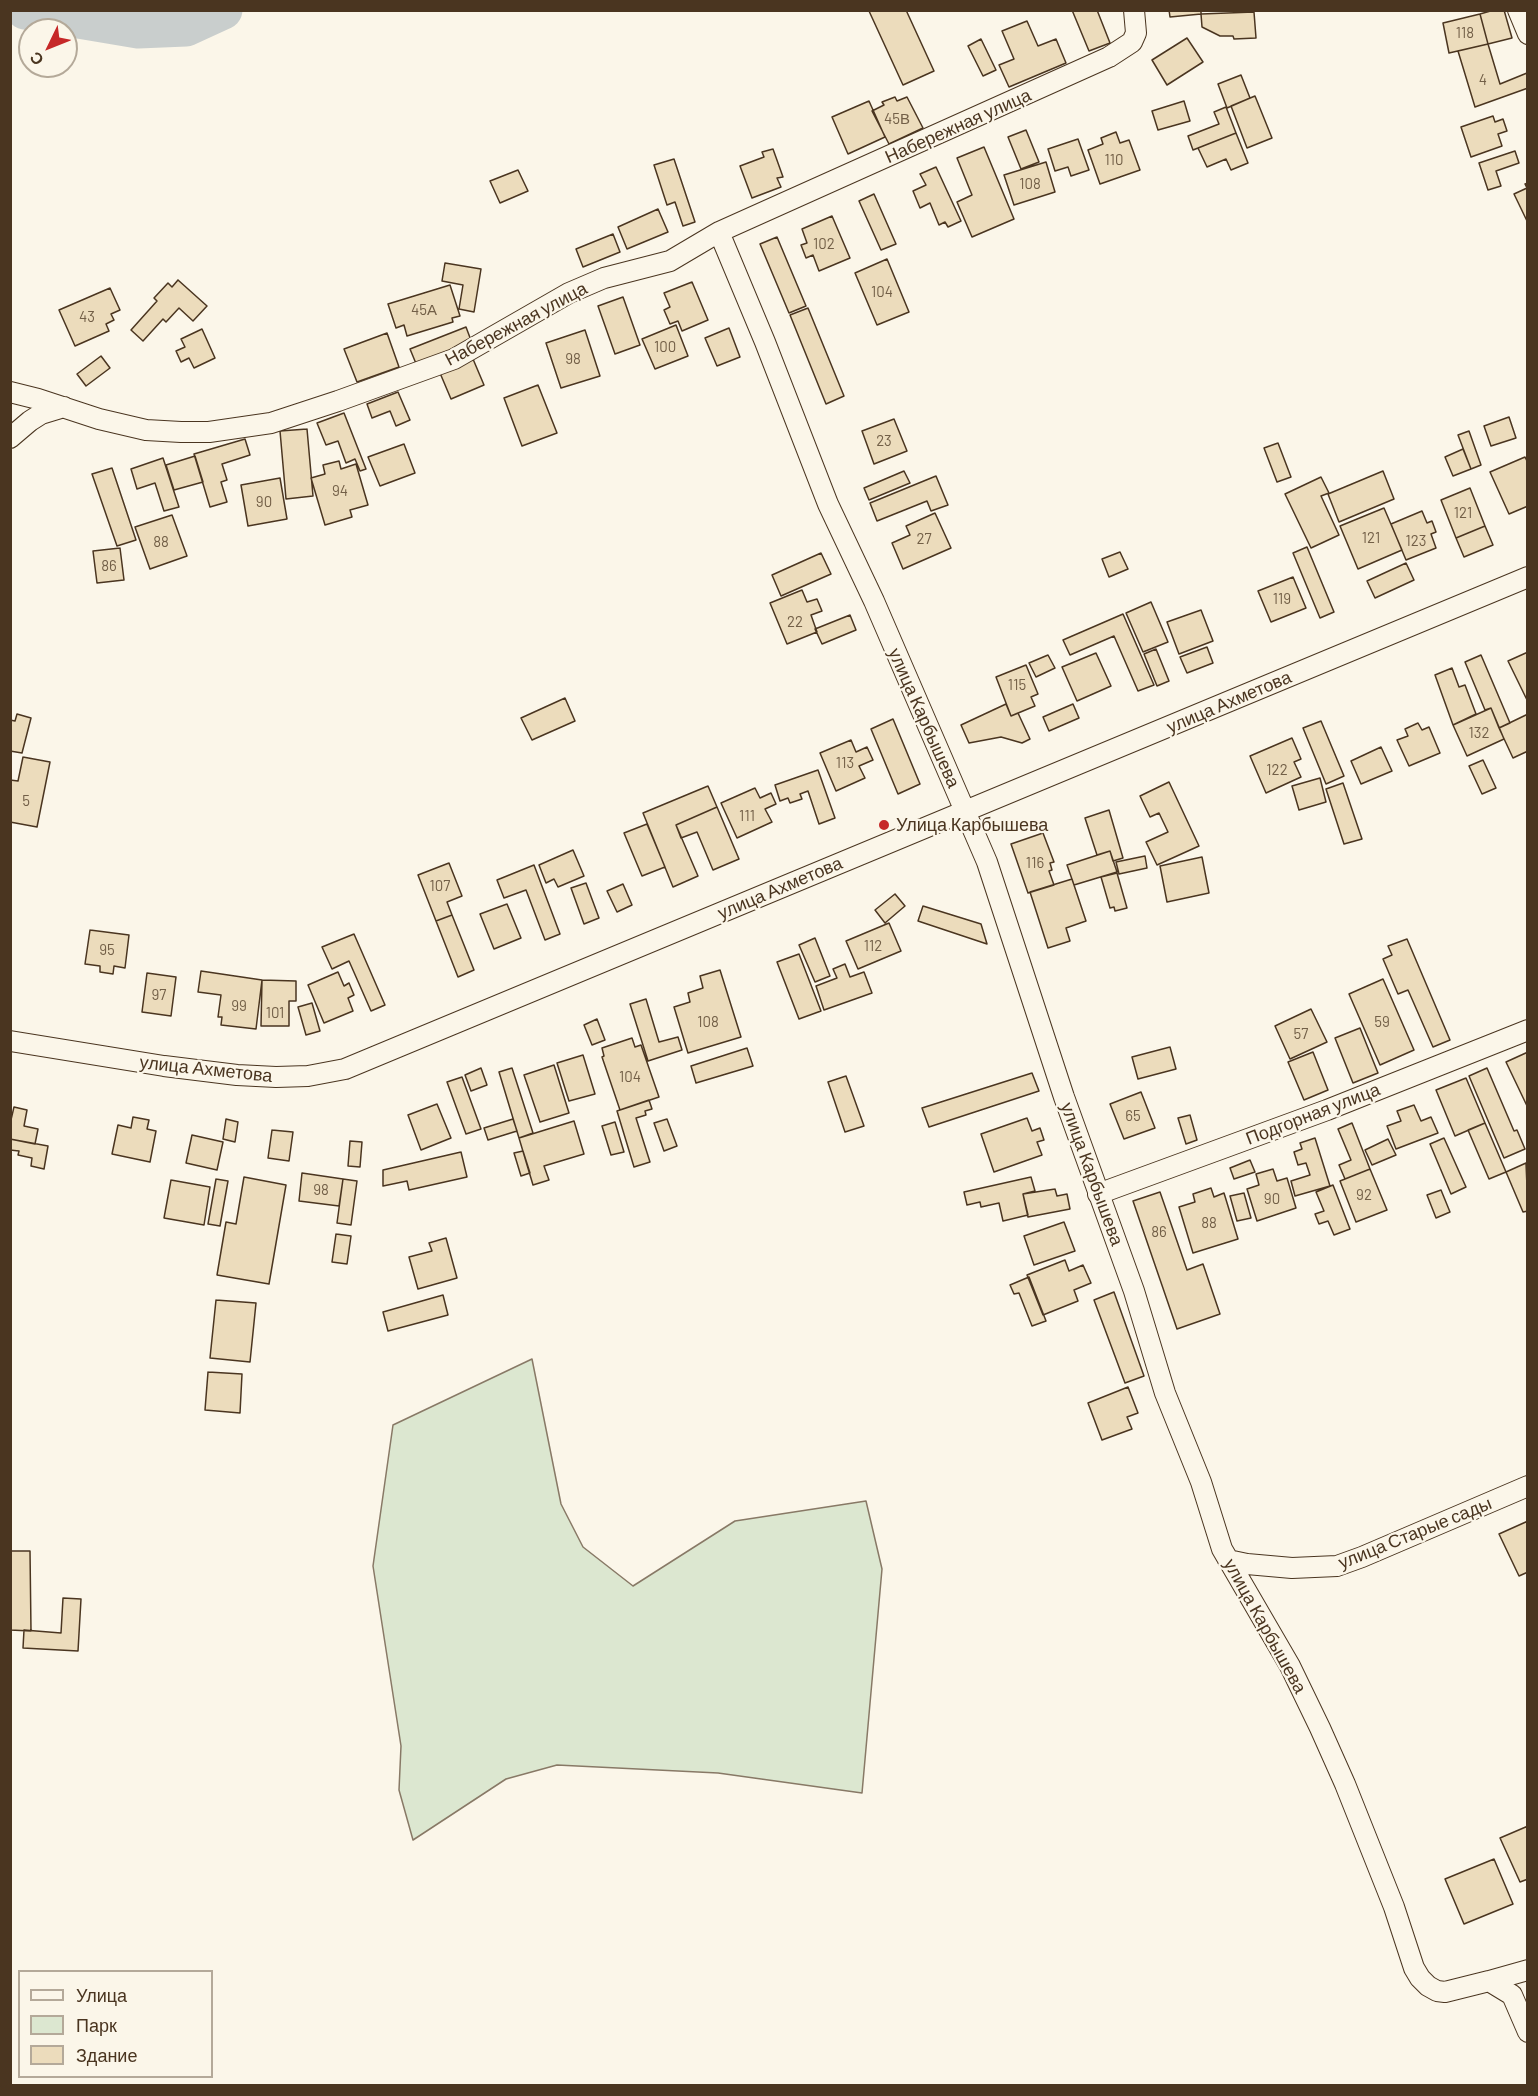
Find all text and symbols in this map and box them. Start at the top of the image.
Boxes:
north arrow [18,18,78,78]
house number: 118 [1456,24,1474,42]
text: С [25,49,47,70]
house number: 4 [1479,71,1487,89]
street label: Набережная улица [882,84,1034,168]
house number: 45В [884,110,910,128]
house number: 110 [1104,151,1124,169]
house number: 108 [1019,175,1041,193]
house number: 102 [813,235,835,253]
street label: Набережная улица [441,277,591,371]
house number: 104 [871,283,893,301]
house number: 45А [411,301,437,319]
house number: 43 [79,308,95,326]
house number: 100 [654,338,676,356]
house number: 98 [565,350,581,368]
house number: 23 [876,432,892,450]
house number: 94 [332,482,348,500]
house number: 90 [256,493,272,511]
house number: 121 [1454,504,1472,522]
house number: 121 [1362,529,1380,547]
house number: 27 [916,530,932,548]
house number: 123 [1406,532,1426,550]
house number: 88 [153,533,169,551]
house number: 86 [101,557,117,575]
house number: 119 [1273,590,1291,608]
house number: 22 [787,613,803,631]
street label: улица Карбышева [883,645,965,791]
street label: улица Ахметова [1163,666,1295,738]
house number: 115 [1008,676,1026,694]
house number: 132 [1468,724,1490,742]
house number: 113 [836,754,854,772]
house number: 122 [1266,761,1288,779]
house number: 5 [22,792,30,810]
house number: 111 [739,807,755,825]
place label: Улица Карбышева [896,814,1048,836]
marker: Улица Карбышева [877,818,891,832]
street label: улица Ахметова [714,852,846,924]
house number: 116 [1026,854,1044,872]
house number: 107 [430,877,450,895]
house number: 112 [864,937,882,955]
house number: 95 [99,941,115,959]
house number: 97 [152,986,166,1004]
house number: 99 [231,997,247,1015]
house number: 101 [266,1004,284,1022]
house number: 108 [697,1013,719,1031]
house number: 59 [1374,1013,1390,1031]
house number: 57 [1294,1025,1308,1043]
street label: улица Ахметова [139,1051,273,1087]
house number: 104 [619,1068,641,1086]
street label: Подгорная улица [1243,1078,1383,1150]
street label: улица Карбышева [1056,1100,1128,1248]
house number: 65 [1125,1107,1141,1125]
house number: 98 [313,1181,329,1199]
house number: 92 [1356,1186,1372,1204]
house number: 90 [1264,1190,1280,1208]
house number: 88 [1201,1214,1217,1232]
house number: 86 [1151,1223,1167,1241]
street label: улица Старые сады [1335,1492,1495,1574]
street label: улица Карбышева [1219,1555,1311,1697]
legend [18,1970,213,2078]
text: Улица [76,1984,127,2006]
text: Парк [76,2014,117,2036]
text: Здание [76,2044,137,2066]

